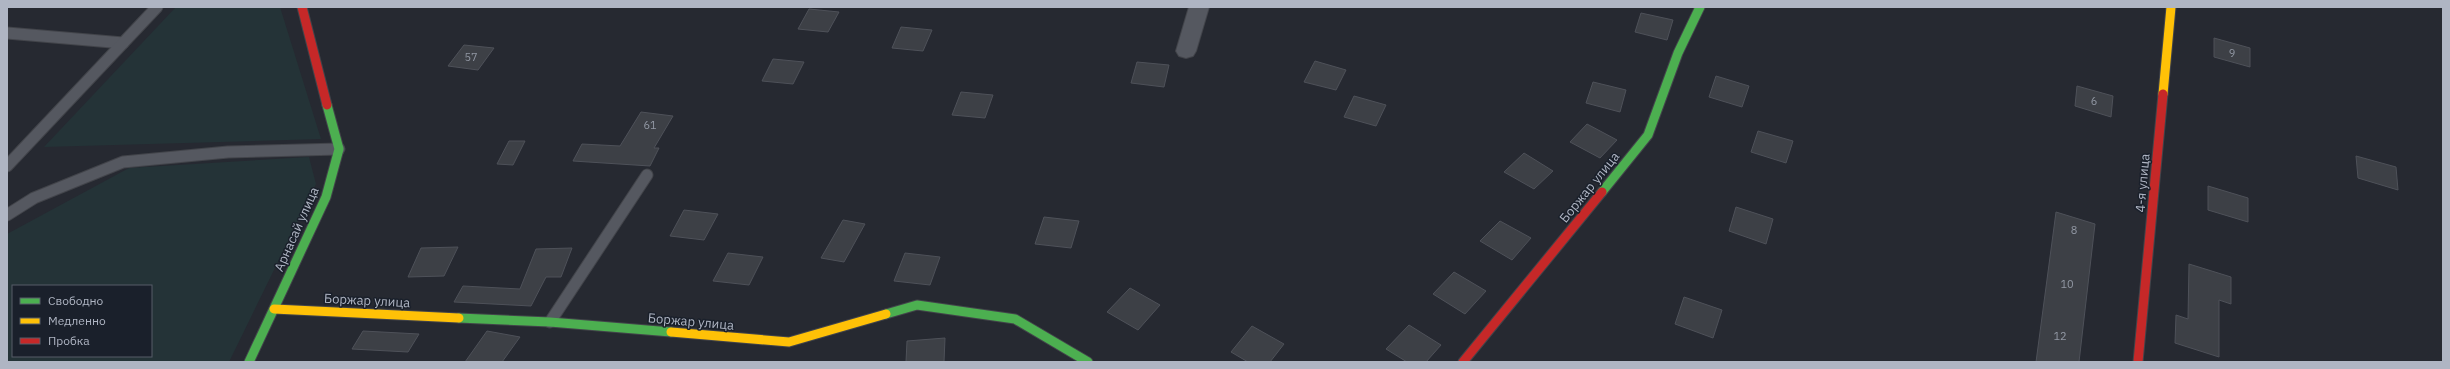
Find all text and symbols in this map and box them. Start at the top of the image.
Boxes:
house number: 9 [2229,46,2235,60]
house number: 57 [464,50,478,64]
house number: 6 [2091,94,2097,108]
house number: 61 [643,118,657,132]
street label: Боржар улица [1556,148,1623,226]
street label: 4-я улица [2131,153,2154,213]
street label: Арнасай улица [270,184,323,274]
house number: 8 [2071,223,2077,237]
house number: 10 [2060,277,2074,291]
legend [12,285,152,357]
street label: Боржар улица [323,290,411,311]
text: Свободно [48,293,104,308]
street label: Боржар улица [647,309,735,334]
text: Медленно [48,313,106,328]
house number: 12 [2053,329,2067,343]
text: Пробка [48,333,90,348]

